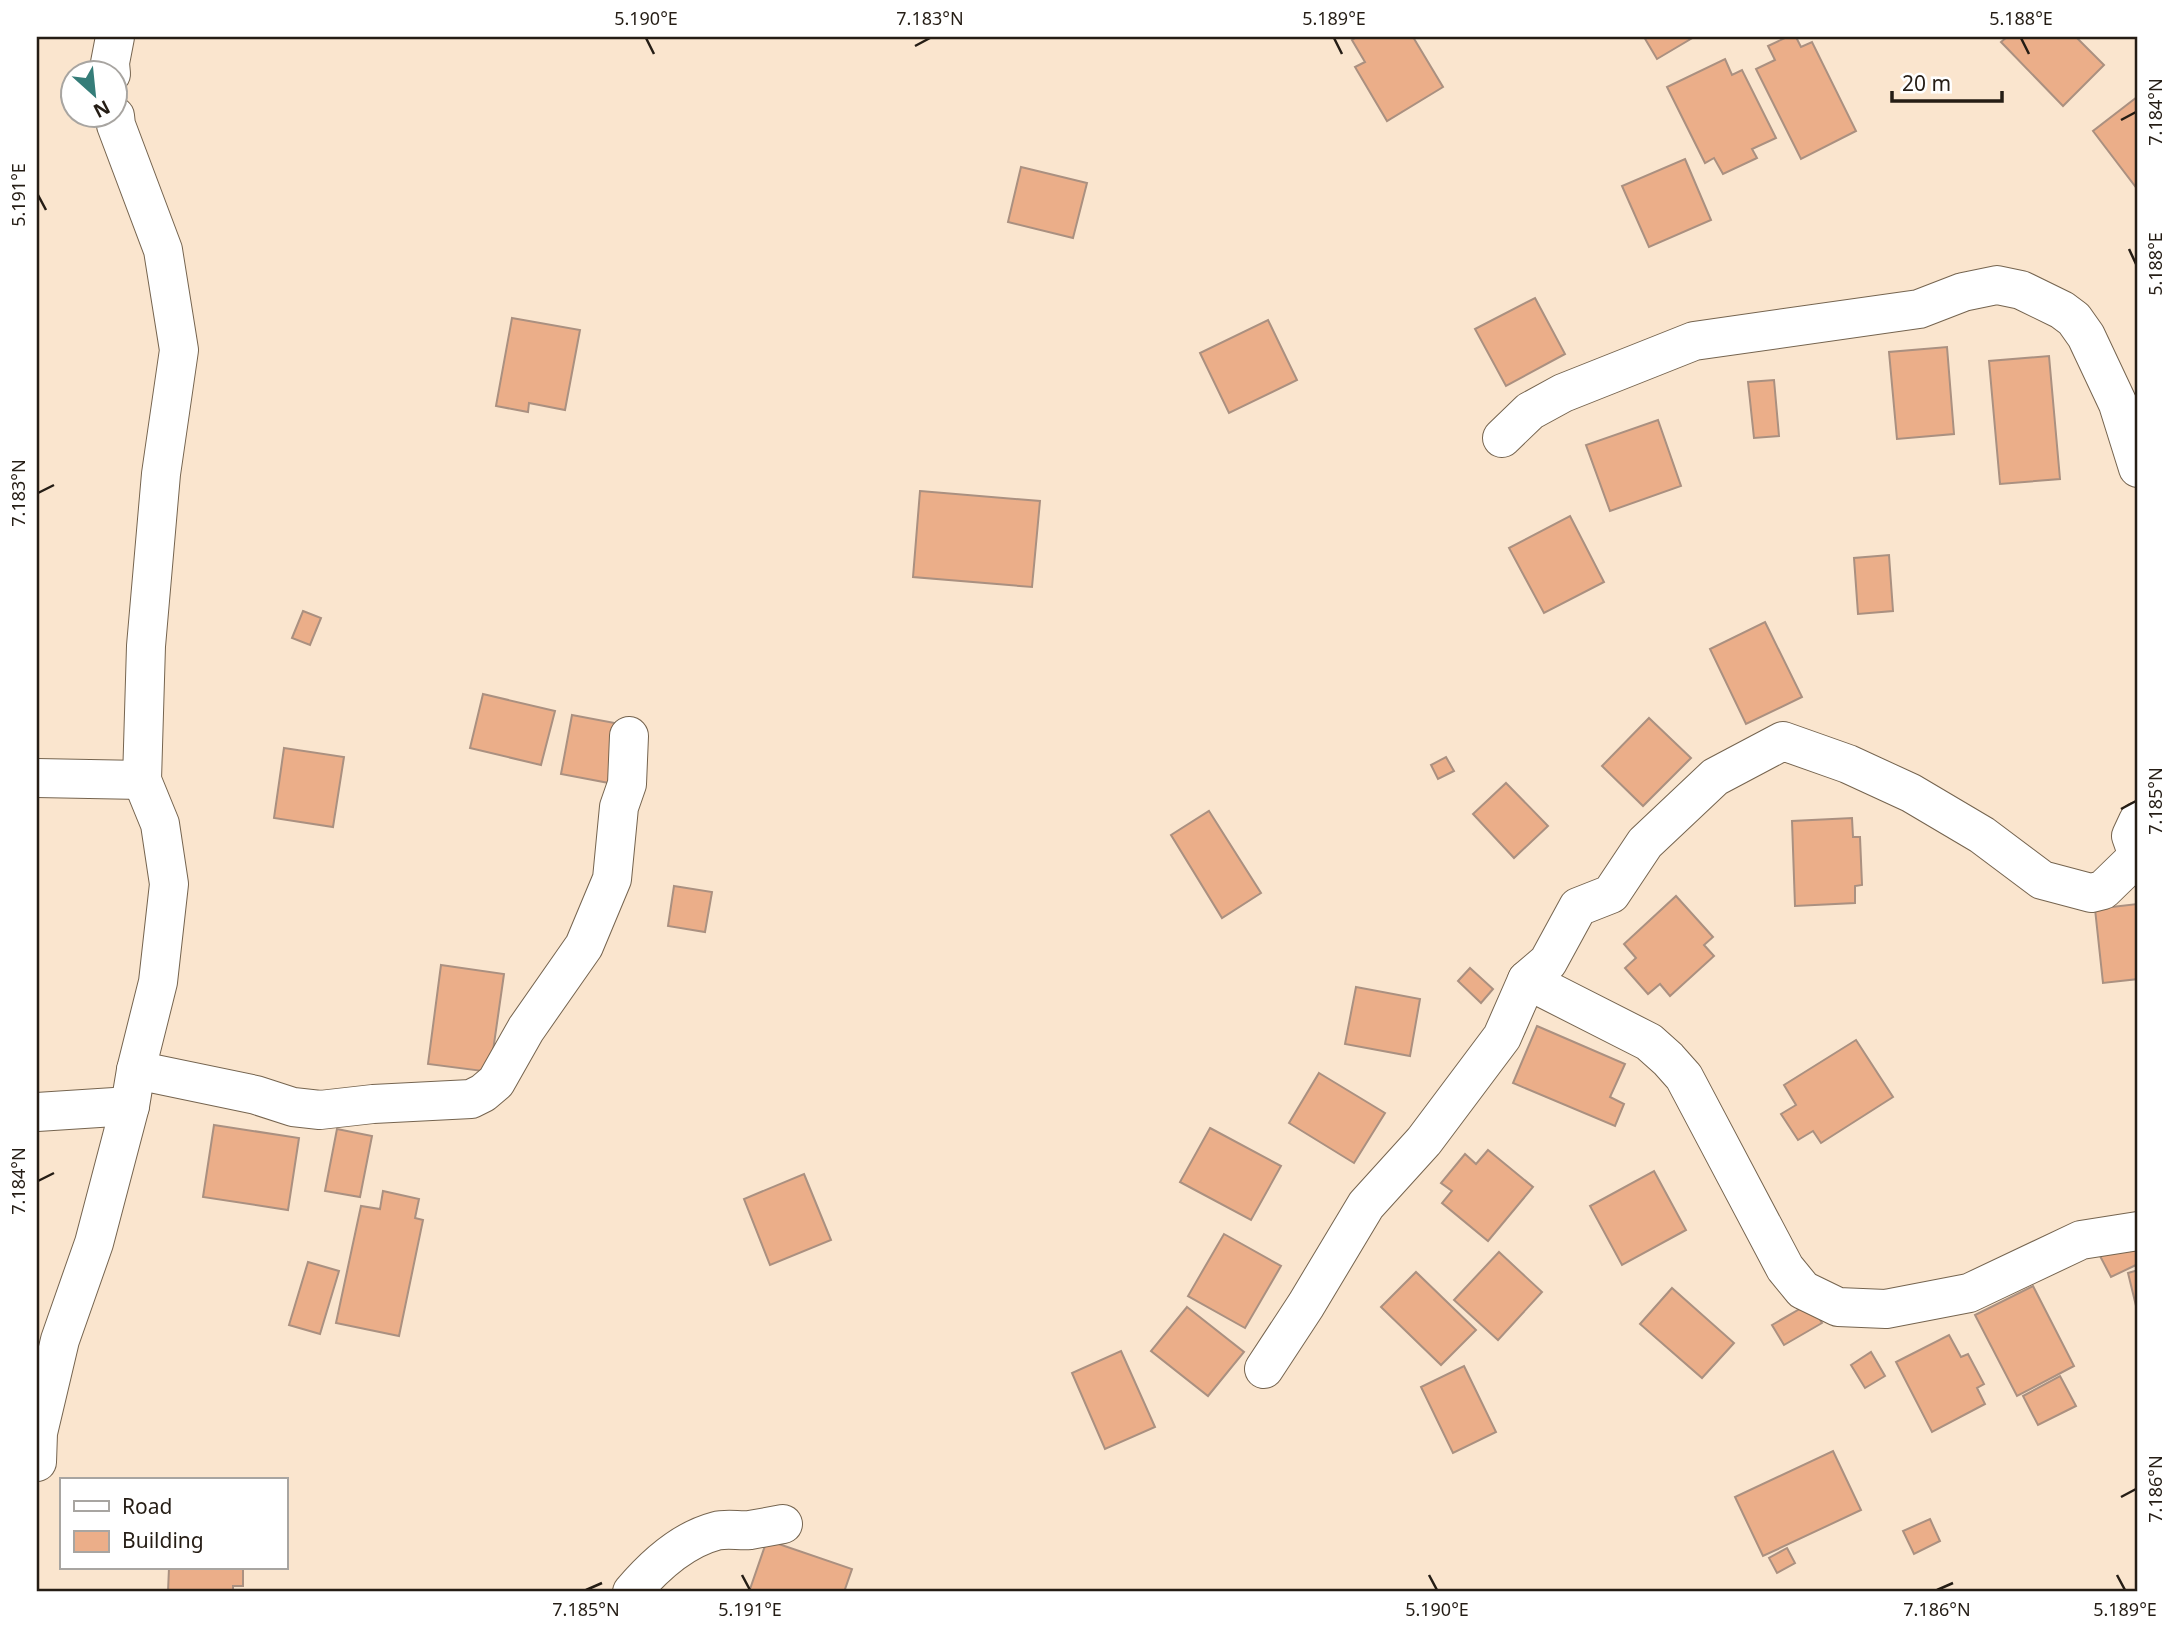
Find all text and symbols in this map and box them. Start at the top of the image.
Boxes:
text: 5.190°E [614,6,678,30]
text: 7.183°N [896,6,964,30]
text: 5.189°E [1302,6,1366,30]
text: 5.188°E [1989,6,2053,30]
north arrow [60,60,130,130]
scale bar [1892,60,2002,104]
text: 20 m [1902,69,1951,97]
text: 7.184°N [2143,78,2167,146]
text: N [89,94,115,124]
text: 5.191°E [6,163,30,227]
text: 5.188°E [2143,232,2167,296]
text: 7.183°N [6,459,30,527]
text: 7.185°N [2143,767,2167,835]
text: 7.184°N [6,1147,30,1215]
text: 7.186°N [2143,1455,2167,1523]
legend [60,1478,287,1570]
text: Road [122,1492,172,1520]
text: Building [122,1526,204,1554]
text: 7.185°N [552,1597,620,1621]
text: 5.191°E [718,1597,782,1621]
text: 5.190°E [1405,1597,1469,1621]
text: 7.186°N [1903,1597,1971,1621]
text: 5.189°E [2093,1597,2157,1621]

